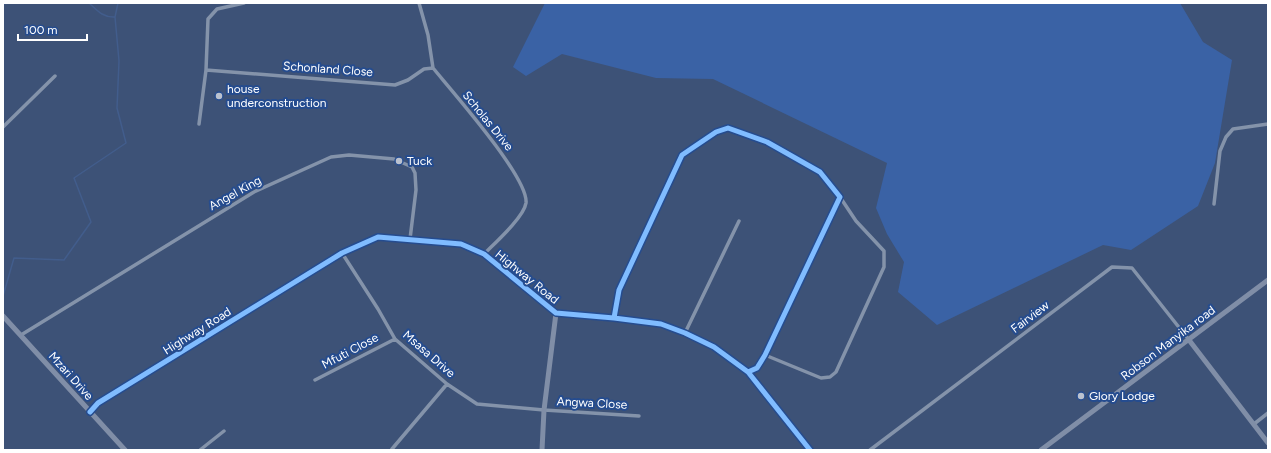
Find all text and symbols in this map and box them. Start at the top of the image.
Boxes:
scale bar [18,16,87,42]
text: 100 m [24,23,58,37]
street label: Schonland Close [283,59,374,79]
place label: house underconstruction [227,82,327,110]
street label: Scholas Drive [460,88,517,154]
marker: house underconstruction [214,91,224,101]
place label: Tuck [407,154,432,168]
marker: Tuck [394,156,404,166]
street label: Angel King [206,173,264,213]
street label: Highway Road [492,247,562,307]
street label: Fairview [1008,298,1052,336]
street label: Robson Manyika road [1118,303,1218,383]
street label: Highway Road [160,304,234,358]
street label: Msasa Drive [400,328,458,381]
street label: Mfuti Close [319,330,381,372]
street label: Mzari Drive [46,349,96,403]
place label: Glory Lodge [1089,389,1155,403]
marker: Glory Lodge [1076,391,1086,401]
street label: Angwa Close [556,394,628,412]

